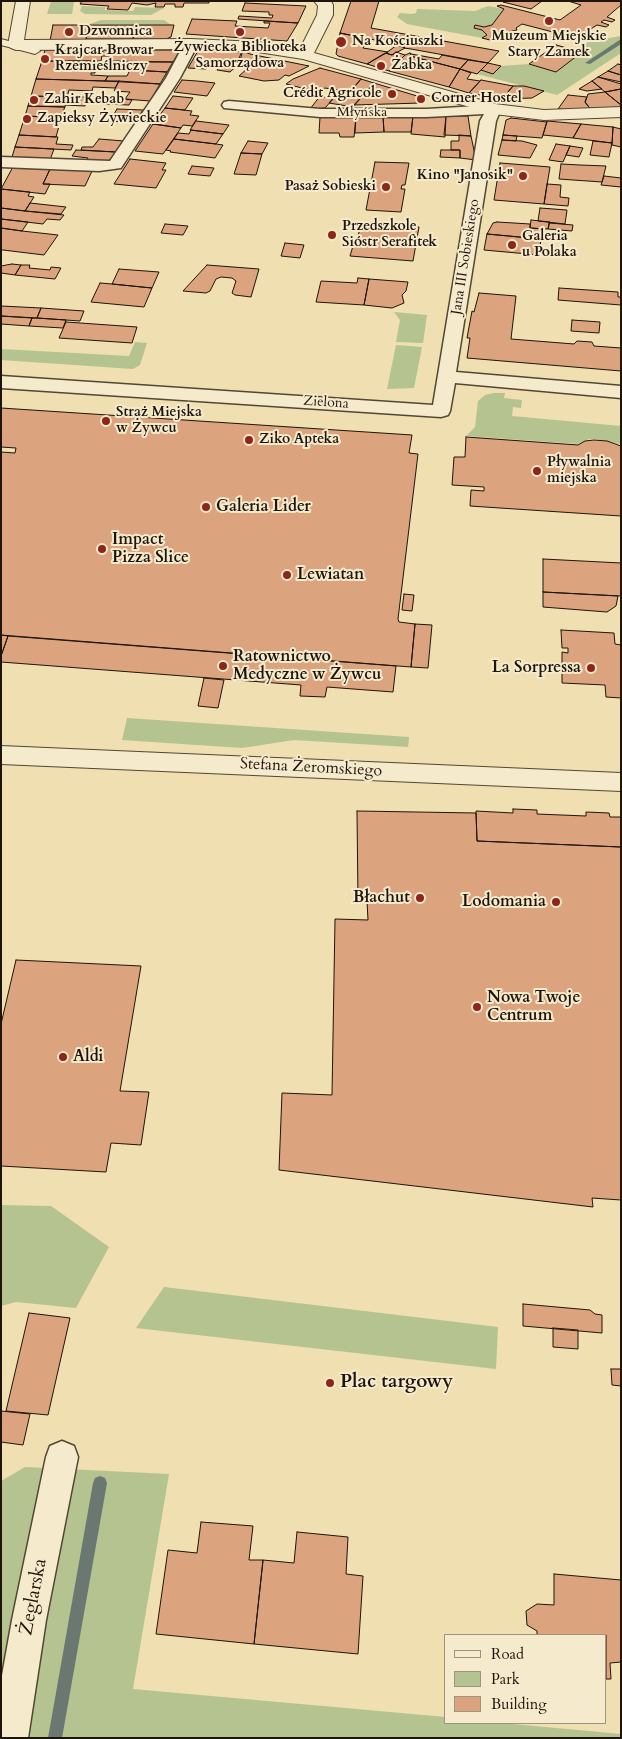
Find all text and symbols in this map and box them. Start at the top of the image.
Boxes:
marker: Muzeum Miejskie Stary Zamek [543,15,555,27]
place label: Dzwonnica [79,24,152,40]
marker: Dzwonnica [63,26,75,38]
marker: Żywiecka Biblioteka Samorządowa [234,26,246,38]
place label: Muzeum Miejskie Stary Zamek [491,29,607,62]
place label: Na Kościuszki [352,34,443,50]
marker: Na Kościuszki [334,35,348,49]
place label: Żywiecka Biblioteka Samorządowa [174,40,306,72]
place label: Krajcar Browar Rzemieślniczy [55,43,153,75]
marker: Krajcar Browar Rzemieślniczy [39,53,51,65]
place label: Żabka [391,58,432,74]
marker: Żabka [375,60,387,72]
place label: Crédit Agricole [283,86,382,102]
marker: Crédit Agricole [386,88,398,100]
place label: Corner Hostel [431,91,522,107]
place label: Zahir Kebab [44,92,124,108]
marker: Corner Hostel [415,93,427,105]
marker: Zahir Kebab [28,94,40,106]
street label: Młyńska [337,105,387,121]
place label: Zapieksy Żywieckie [37,111,167,127]
marker: Zapieksy Żywieckie [21,113,33,125]
place label: Kino "Janosik" [417,168,513,184]
marker: Kino "Janosik" [517,170,529,182]
place label: Pasaż Sobieski [285,179,376,195]
marker: Pasaż Sobieski [380,181,392,193]
street label: Jana III Sobieskiego [449,198,483,316]
place label: Przedszkole Sióstr Serafitek [342,219,437,252]
marker: Przedszkole Sióstr Serafitek [326,229,338,241]
place label: Galeria u Polaka [522,229,577,262]
marker: Galeria u Polaka [506,239,518,251]
street label: Zielona [303,393,349,413]
place label: Straż Miejska w Żywcu [116,405,202,438]
marker: Straż Miejska w Żywcu [100,415,112,427]
place label: Ziko Apteka [259,432,339,448]
marker: Ziko Apteka [243,434,255,446]
place label: Pływalnia miejska [547,455,611,488]
marker: Pływalnia miejska [531,465,543,477]
place label: Galeria Lider [216,497,311,517]
marker: Galeria Lider [200,501,212,513]
place label: Impact Pizza Slice [112,530,189,568]
marker: Impact Pizza Slice [96,543,108,555]
place label: Lewiatan [297,565,364,585]
marker: Lewiatan [281,569,293,581]
place label: Ratownictwo Medyczne w Żywcu [233,647,381,685]
place label: La Sorpressa [492,658,581,678]
marker: Ratownictwo Medyczne w Żywcu [217,660,229,672]
marker: La Sorpressa [585,662,597,674]
street label: Stefana Żeromskiego [239,755,383,781]
place label: Błachut [353,888,410,908]
marker: Błachut [414,892,426,904]
place label: Lodomania [462,892,546,912]
marker: Lodomania [550,896,562,908]
place label: Nowa Twoje Centrum [487,988,580,1026]
marker: Nowa Twoje Centrum [471,1001,483,1013]
place label: Aldi [73,1047,103,1067]
marker: Aldi [57,1051,69,1063]
place label: Plac targowy [340,1372,453,1394]
marker: Plac targowy [324,1377,336,1389]
street label: Żeglarska [15,1557,53,1637]
legend [444,1634,607,1724]
text: Road [491,1644,524,1664]
text: Park [491,1669,520,1689]
text: Building [491,1694,547,1714]

